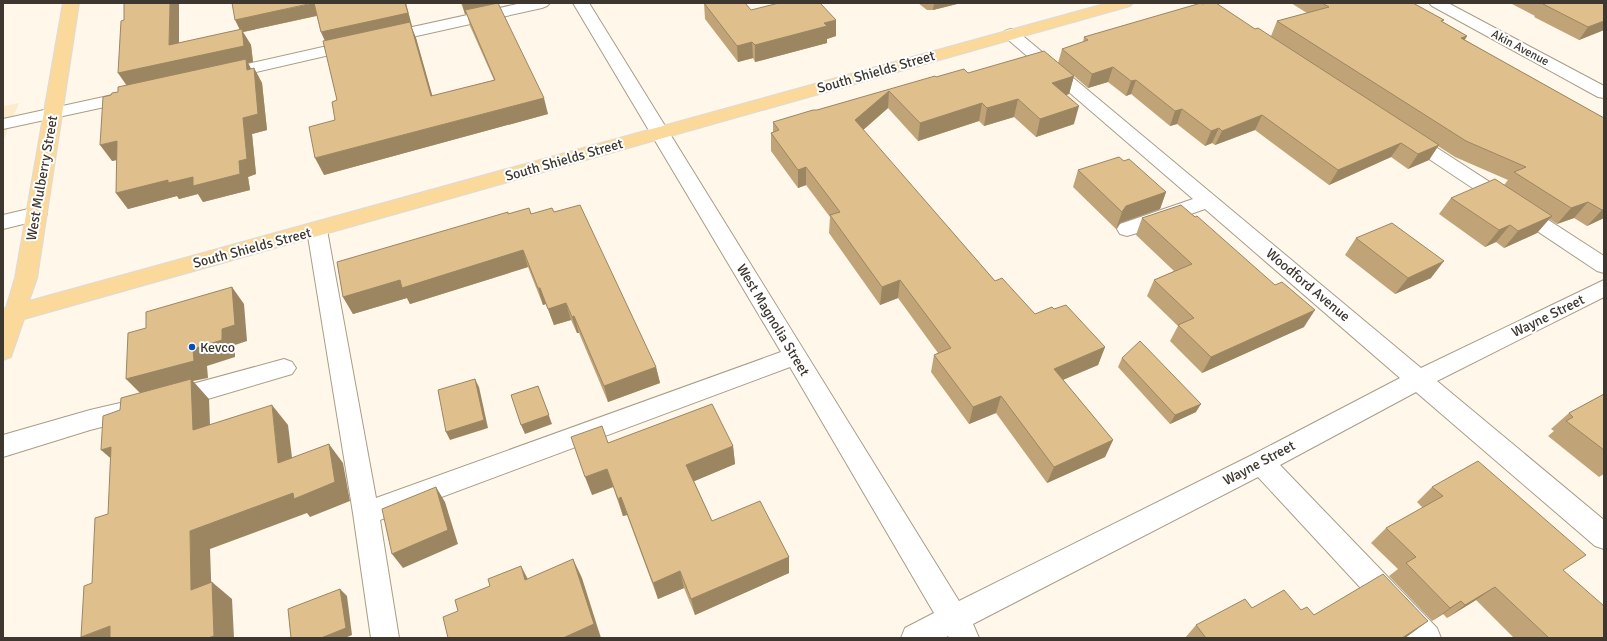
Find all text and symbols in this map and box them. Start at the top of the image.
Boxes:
street label: Akin Avenue [1489,27,1551,69]
street label: South Shields Street [815,47,937,97]
street label: West Mulberry Street [23,114,61,242]
street label: South Shields Street [503,135,625,185]
street label: South Shields Street [191,224,313,272]
street label: Woodford Avenue [1263,245,1353,325]
street label: West Magnolia Street [733,261,813,379]
street label: Wayne Street [1509,291,1587,341]
place label: Kevco [200,339,235,356]
marker: Kevco [187,342,197,352]
street label: Wayne Street [1220,437,1298,489]

